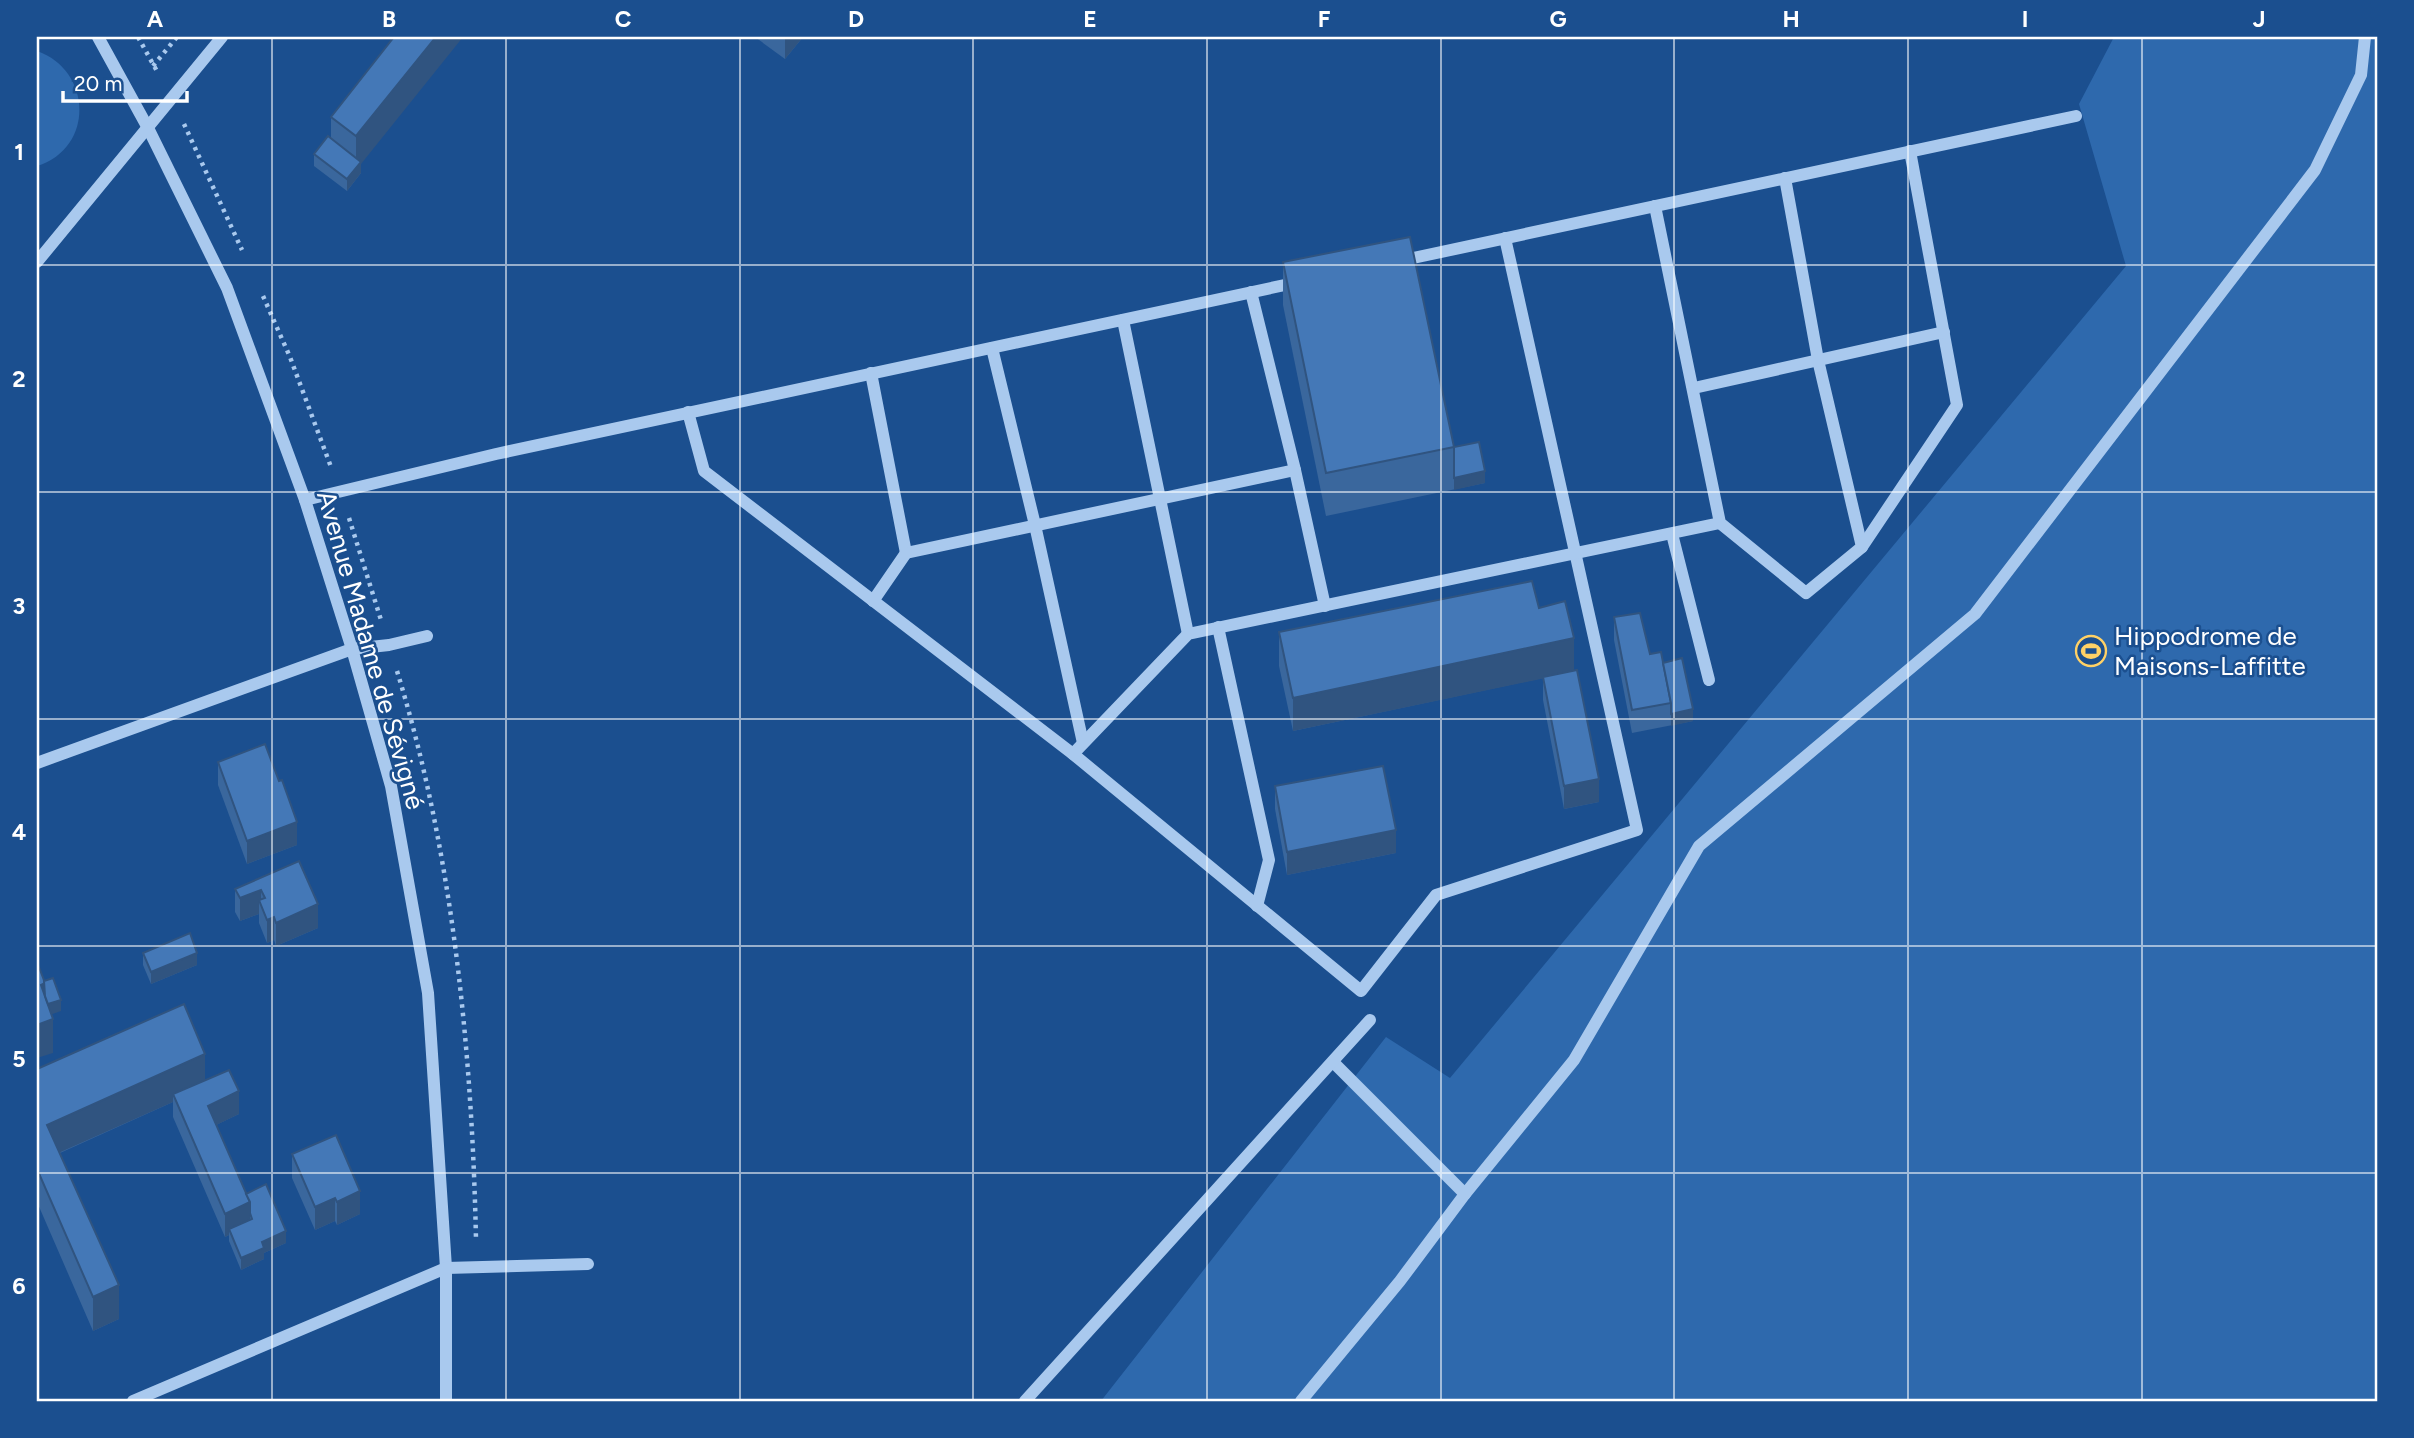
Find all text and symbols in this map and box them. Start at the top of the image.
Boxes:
text: A [147,5,164,33]
text: B [382,5,396,33]
text: C [615,5,632,33]
text: D [848,5,864,33]
text: E [1083,5,1097,33]
text: F [1318,5,1331,33]
text: G [1549,5,1567,33]
text: H [1782,5,1800,33]
text: I [2022,5,2028,33]
text: J [2253,5,2265,33]
scale bar [63,60,187,104]
text: 20 m [74,71,122,96]
text: 1 [14,138,24,166]
text: 2 [12,365,26,393]
street label: Avenue Madame de Sévigné [310,487,432,813]
text: 3 [13,592,25,620]
place label: Hippodrome de Maisons-Laffitte [2114,620,2306,682]
sports icon: Hippodrome de Maisons-Laffitte [2074,634,2108,668]
text: 4 [12,818,26,846]
text: 5 [12,1045,26,1073]
text: 6 [12,1272,26,1300]

